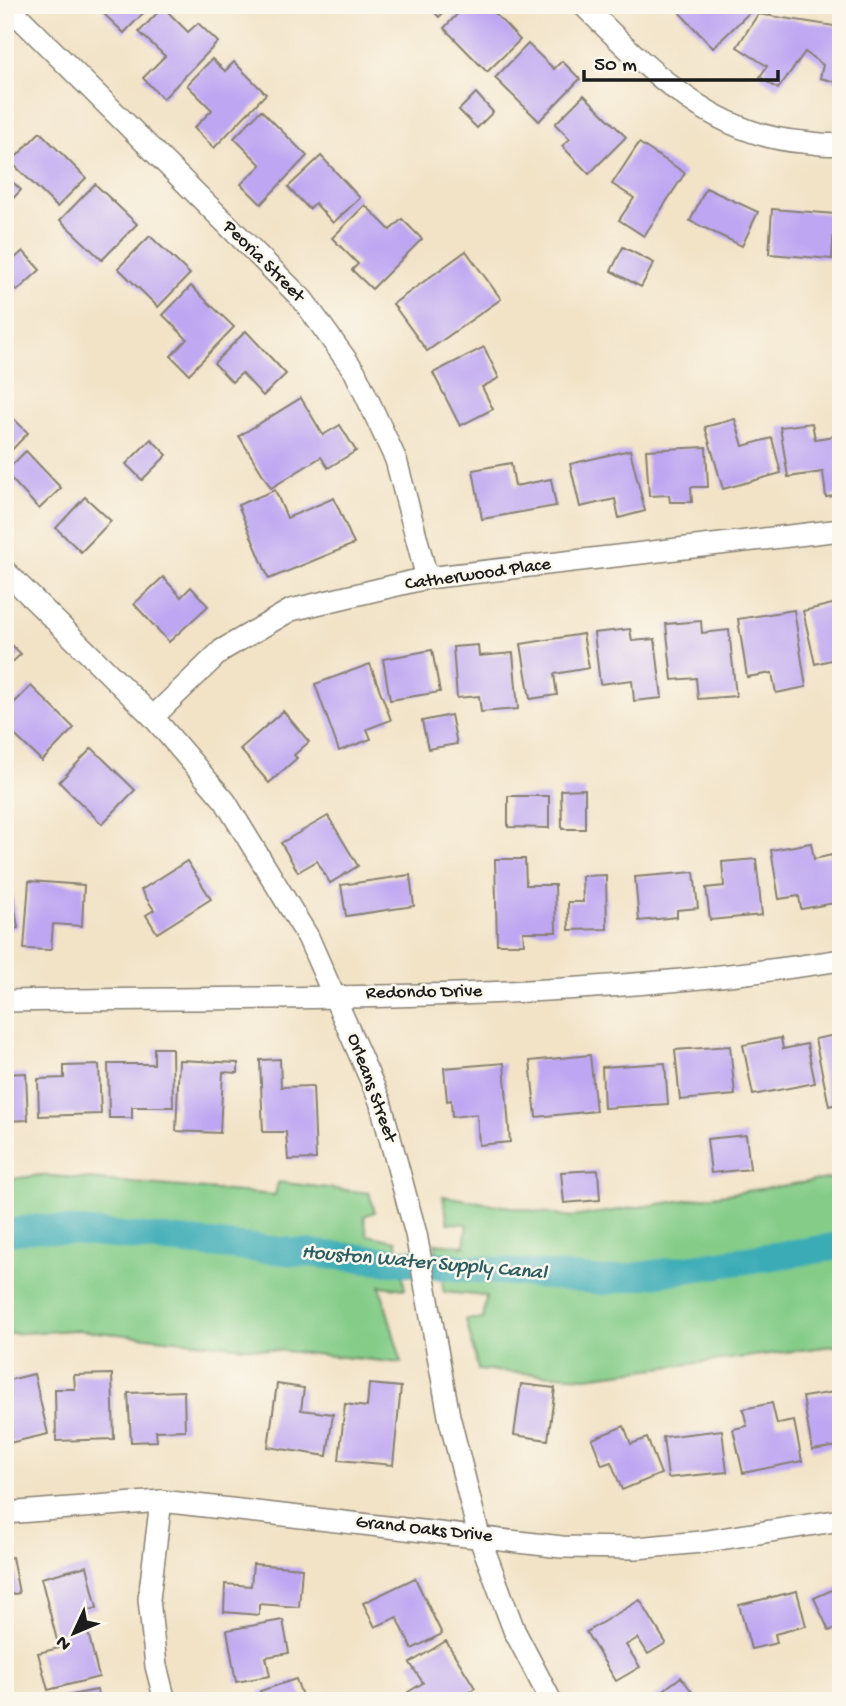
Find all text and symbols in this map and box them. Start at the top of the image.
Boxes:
scale bar [584,38,778,82]
text: 50 m [594,54,637,79]
street label: Peoria Street [216,215,310,309]
street label: Catherwood Place [404,553,553,597]
street label: Redondo Drive [365,980,483,1006]
street label: Orleans Street [341,1031,402,1148]
water label: Houston Water Supply Canal [301,1241,549,1287]
street label: Grand Oaks Drive [355,1511,494,1549]
north arrow [38,1598,108,1668]
text: N [52,1630,77,1655]

